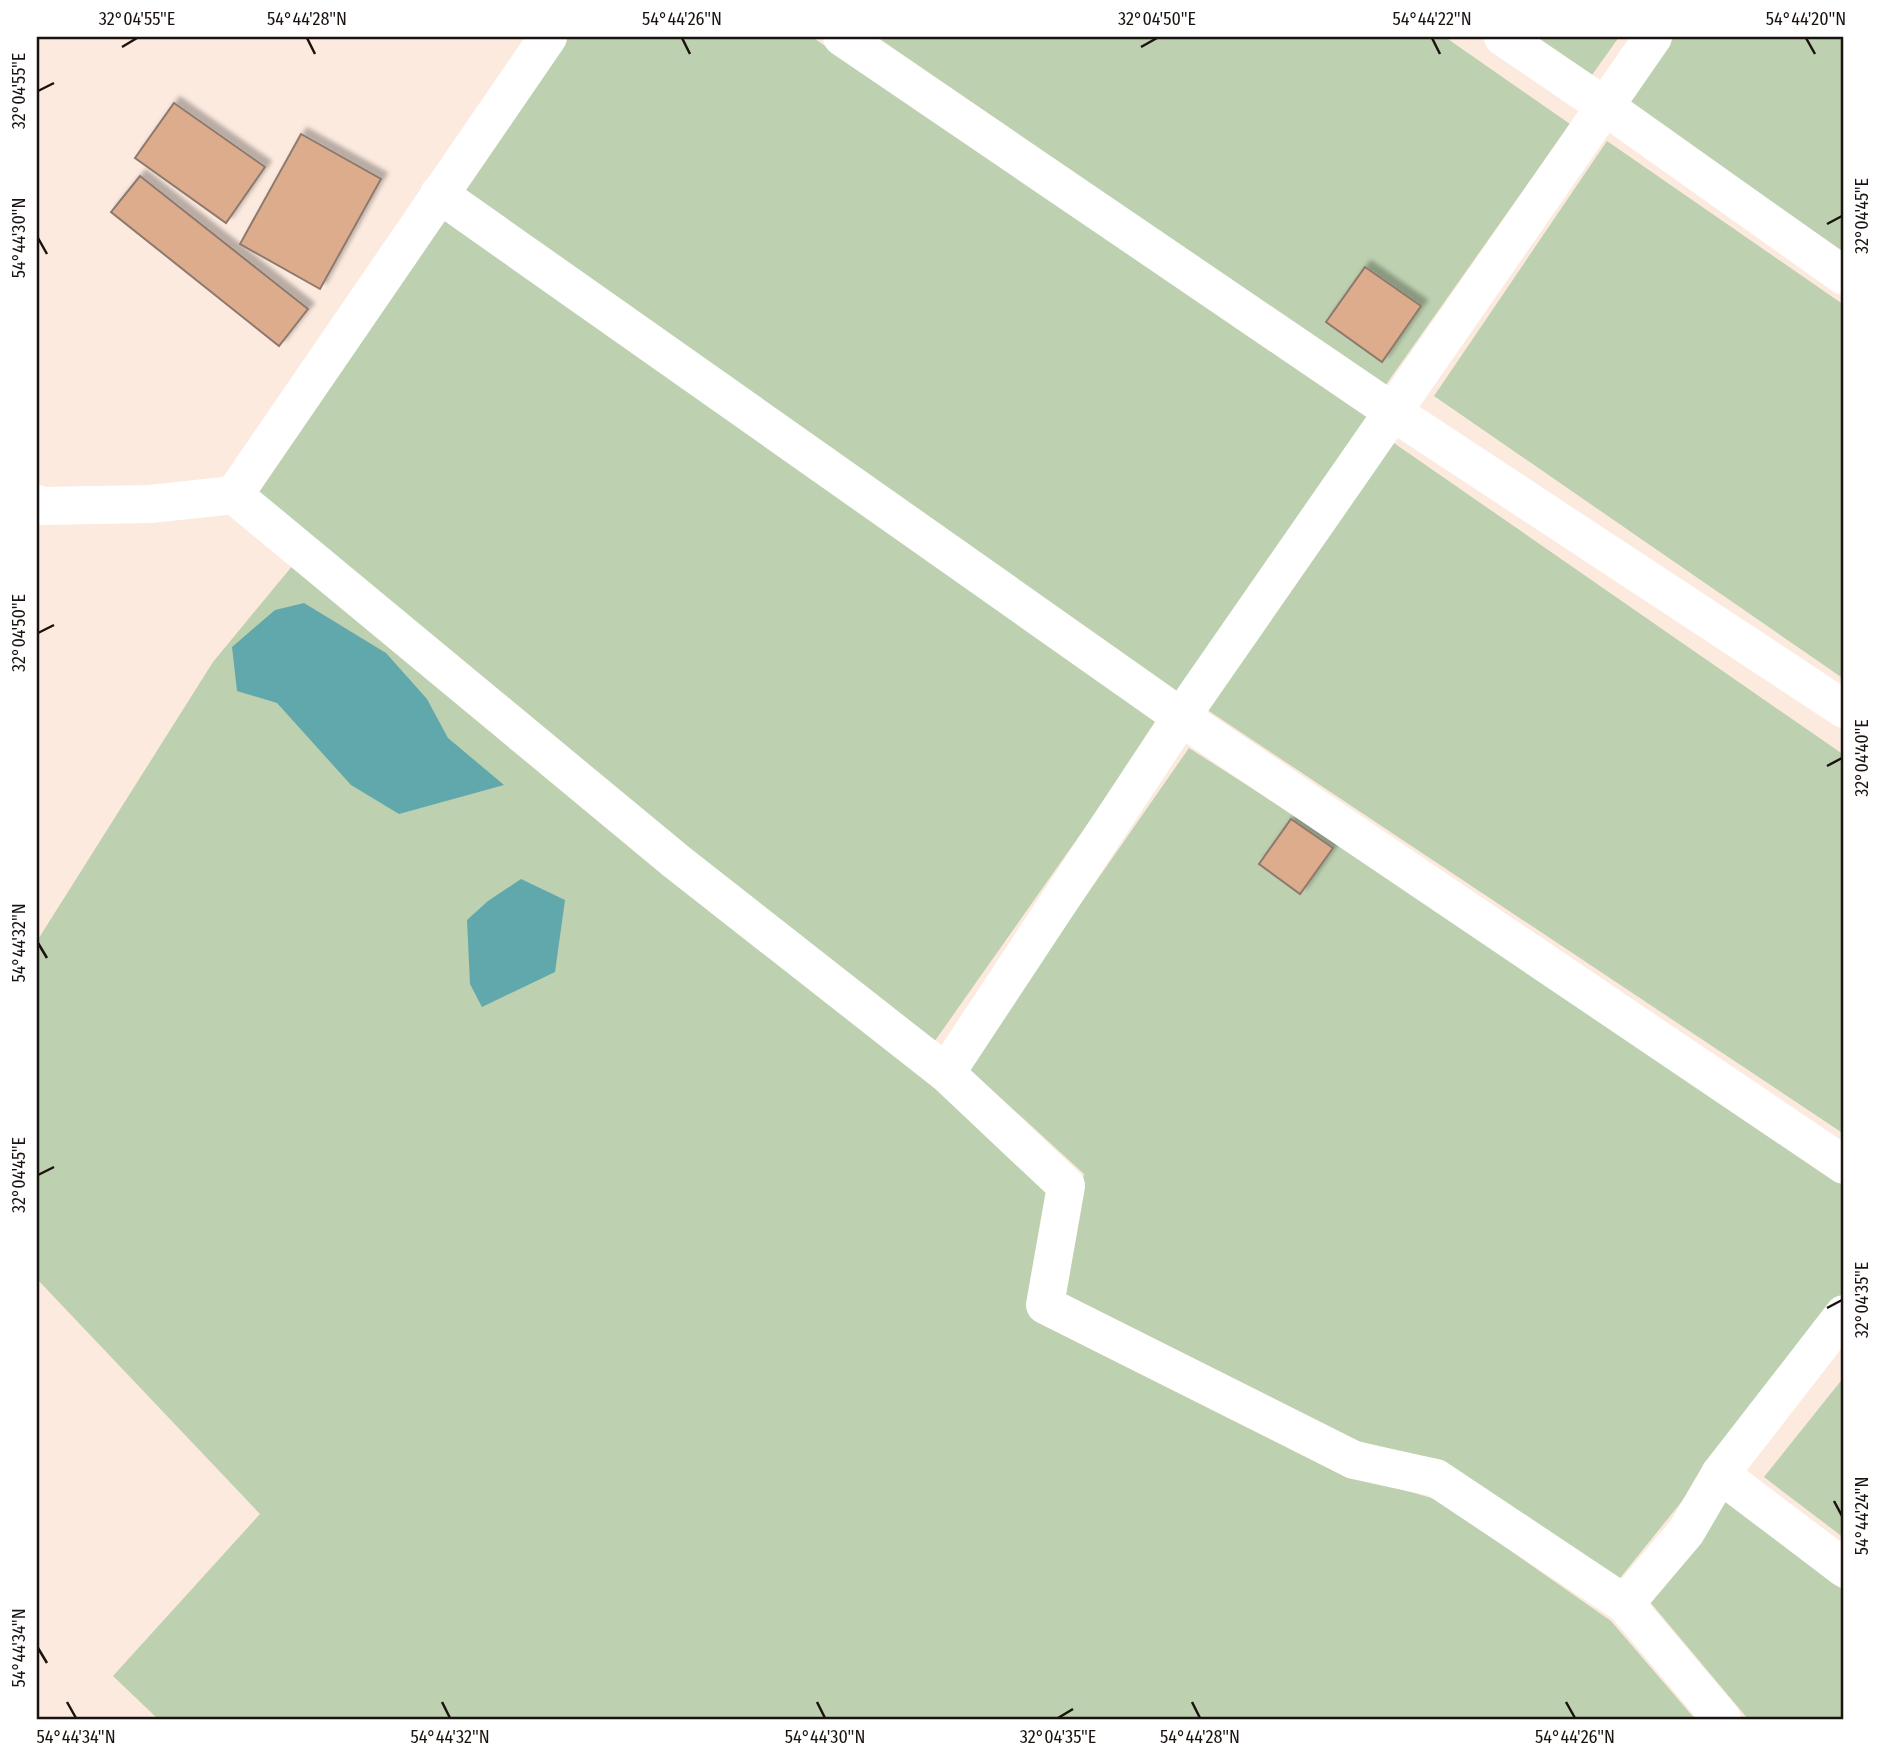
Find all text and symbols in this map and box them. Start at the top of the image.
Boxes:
text: 32°04'55"E [99,8,175,30]
text: 54°44'28"N [267,8,347,30]
text: 54°44'26"N [642,8,722,30]
text: 32°04'50"E [1118,8,1196,30]
text: 54°44'22"N [1392,8,1472,30]
text: 54°44'20"N [1766,8,1846,30]
text: 32°04'55"E [8,53,30,129]
text: 32°04'45"E [1851,178,1873,254]
text: 54°44'30"N [8,198,30,278]
text: 32°04'50"E [8,594,30,672]
text: 32°04'40"E [1851,719,1873,797]
text: 54°44'32"N [8,903,30,983]
text: 32°04'45"E [8,1137,30,1213]
text: 32°04'35"E [1851,1262,1873,1338]
text: 54°44'24"N [1851,1477,1873,1555]
text: 54°44'34"N [8,1608,30,1688]
text: 54°44'34"N [36,1726,116,1748]
text: 54°44'32"N [410,1726,490,1748]
text: 54°44'30"N [785,1726,865,1748]
text: 32°04'35"E [1020,1726,1096,1748]
text: 54°44'28"N [1160,1726,1240,1748]
text: 54°44'26"N [1535,1726,1615,1748]

